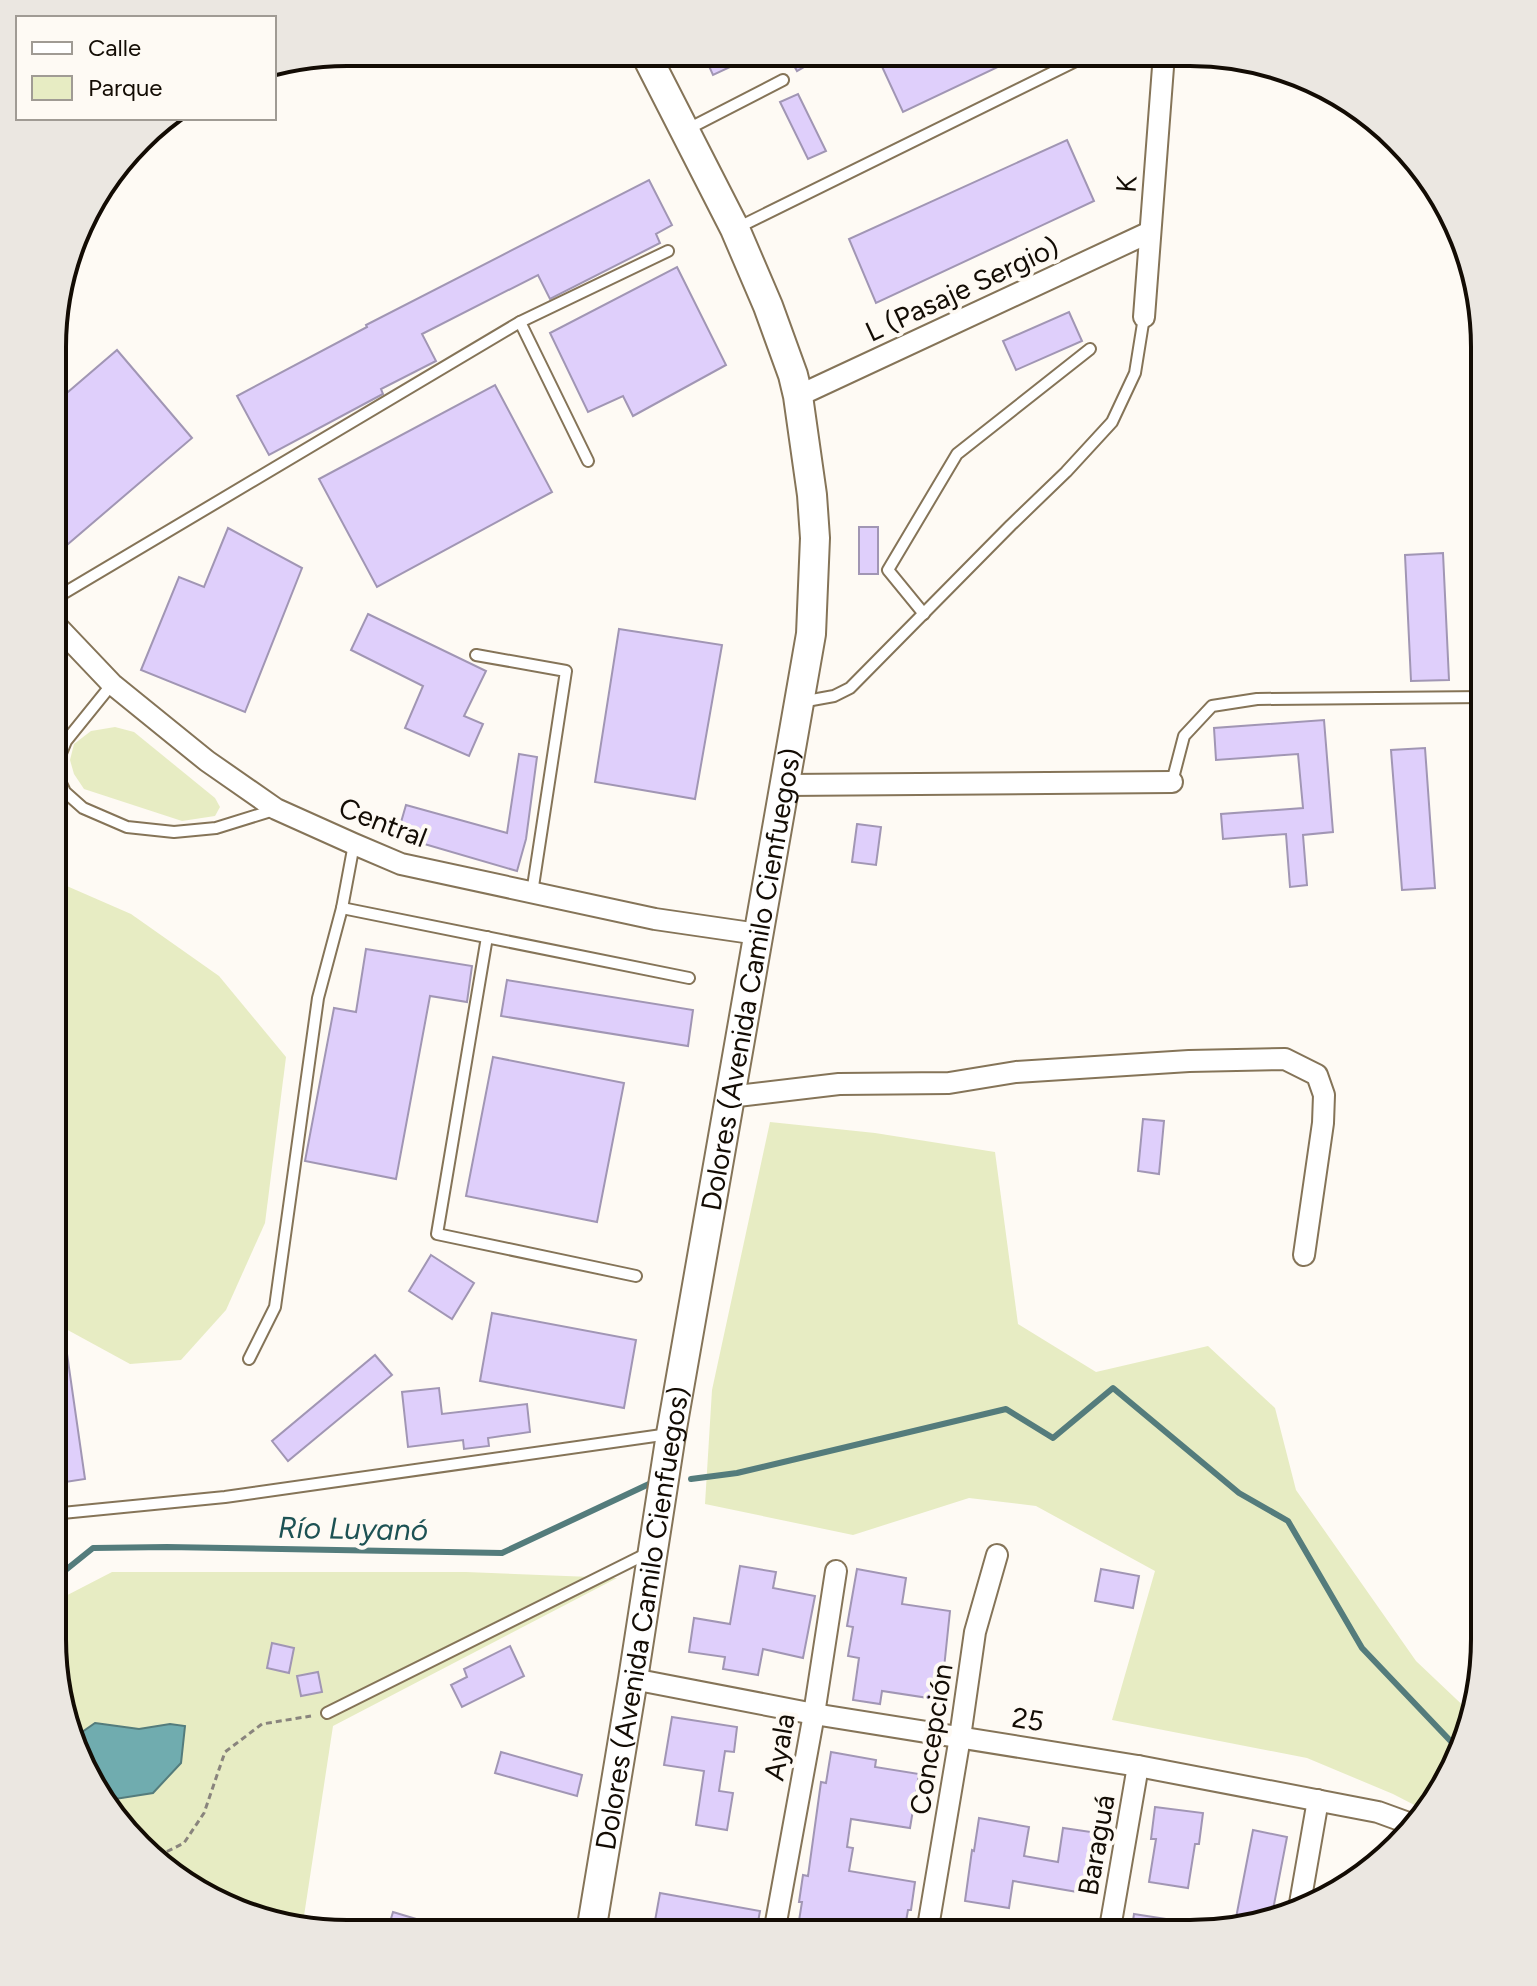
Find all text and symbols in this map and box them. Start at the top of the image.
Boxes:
legend [16,16,276,120]
text: Calle [88,33,141,62]
text: Parque [88,73,162,102]
street label: K [1108,174,1144,194]
street label: L (Pasaje Sergio) [860,229,1064,349]
street label: Dolores (Avenida Camilo Cienfuegos) [693,745,808,1213]
street label: Central [334,790,432,854]
street label: Dolores (Avenida Camilo Cienfuegos) [588,1384,696,1852]
water label: Río Luyanó [278,1509,428,1548]
street label: Concepción [902,1661,960,1817]
street label: 25 [1010,1700,1046,1738]
street label: Ayala [756,1711,802,1783]
street label: Baraguá [1070,1792,1122,1898]

